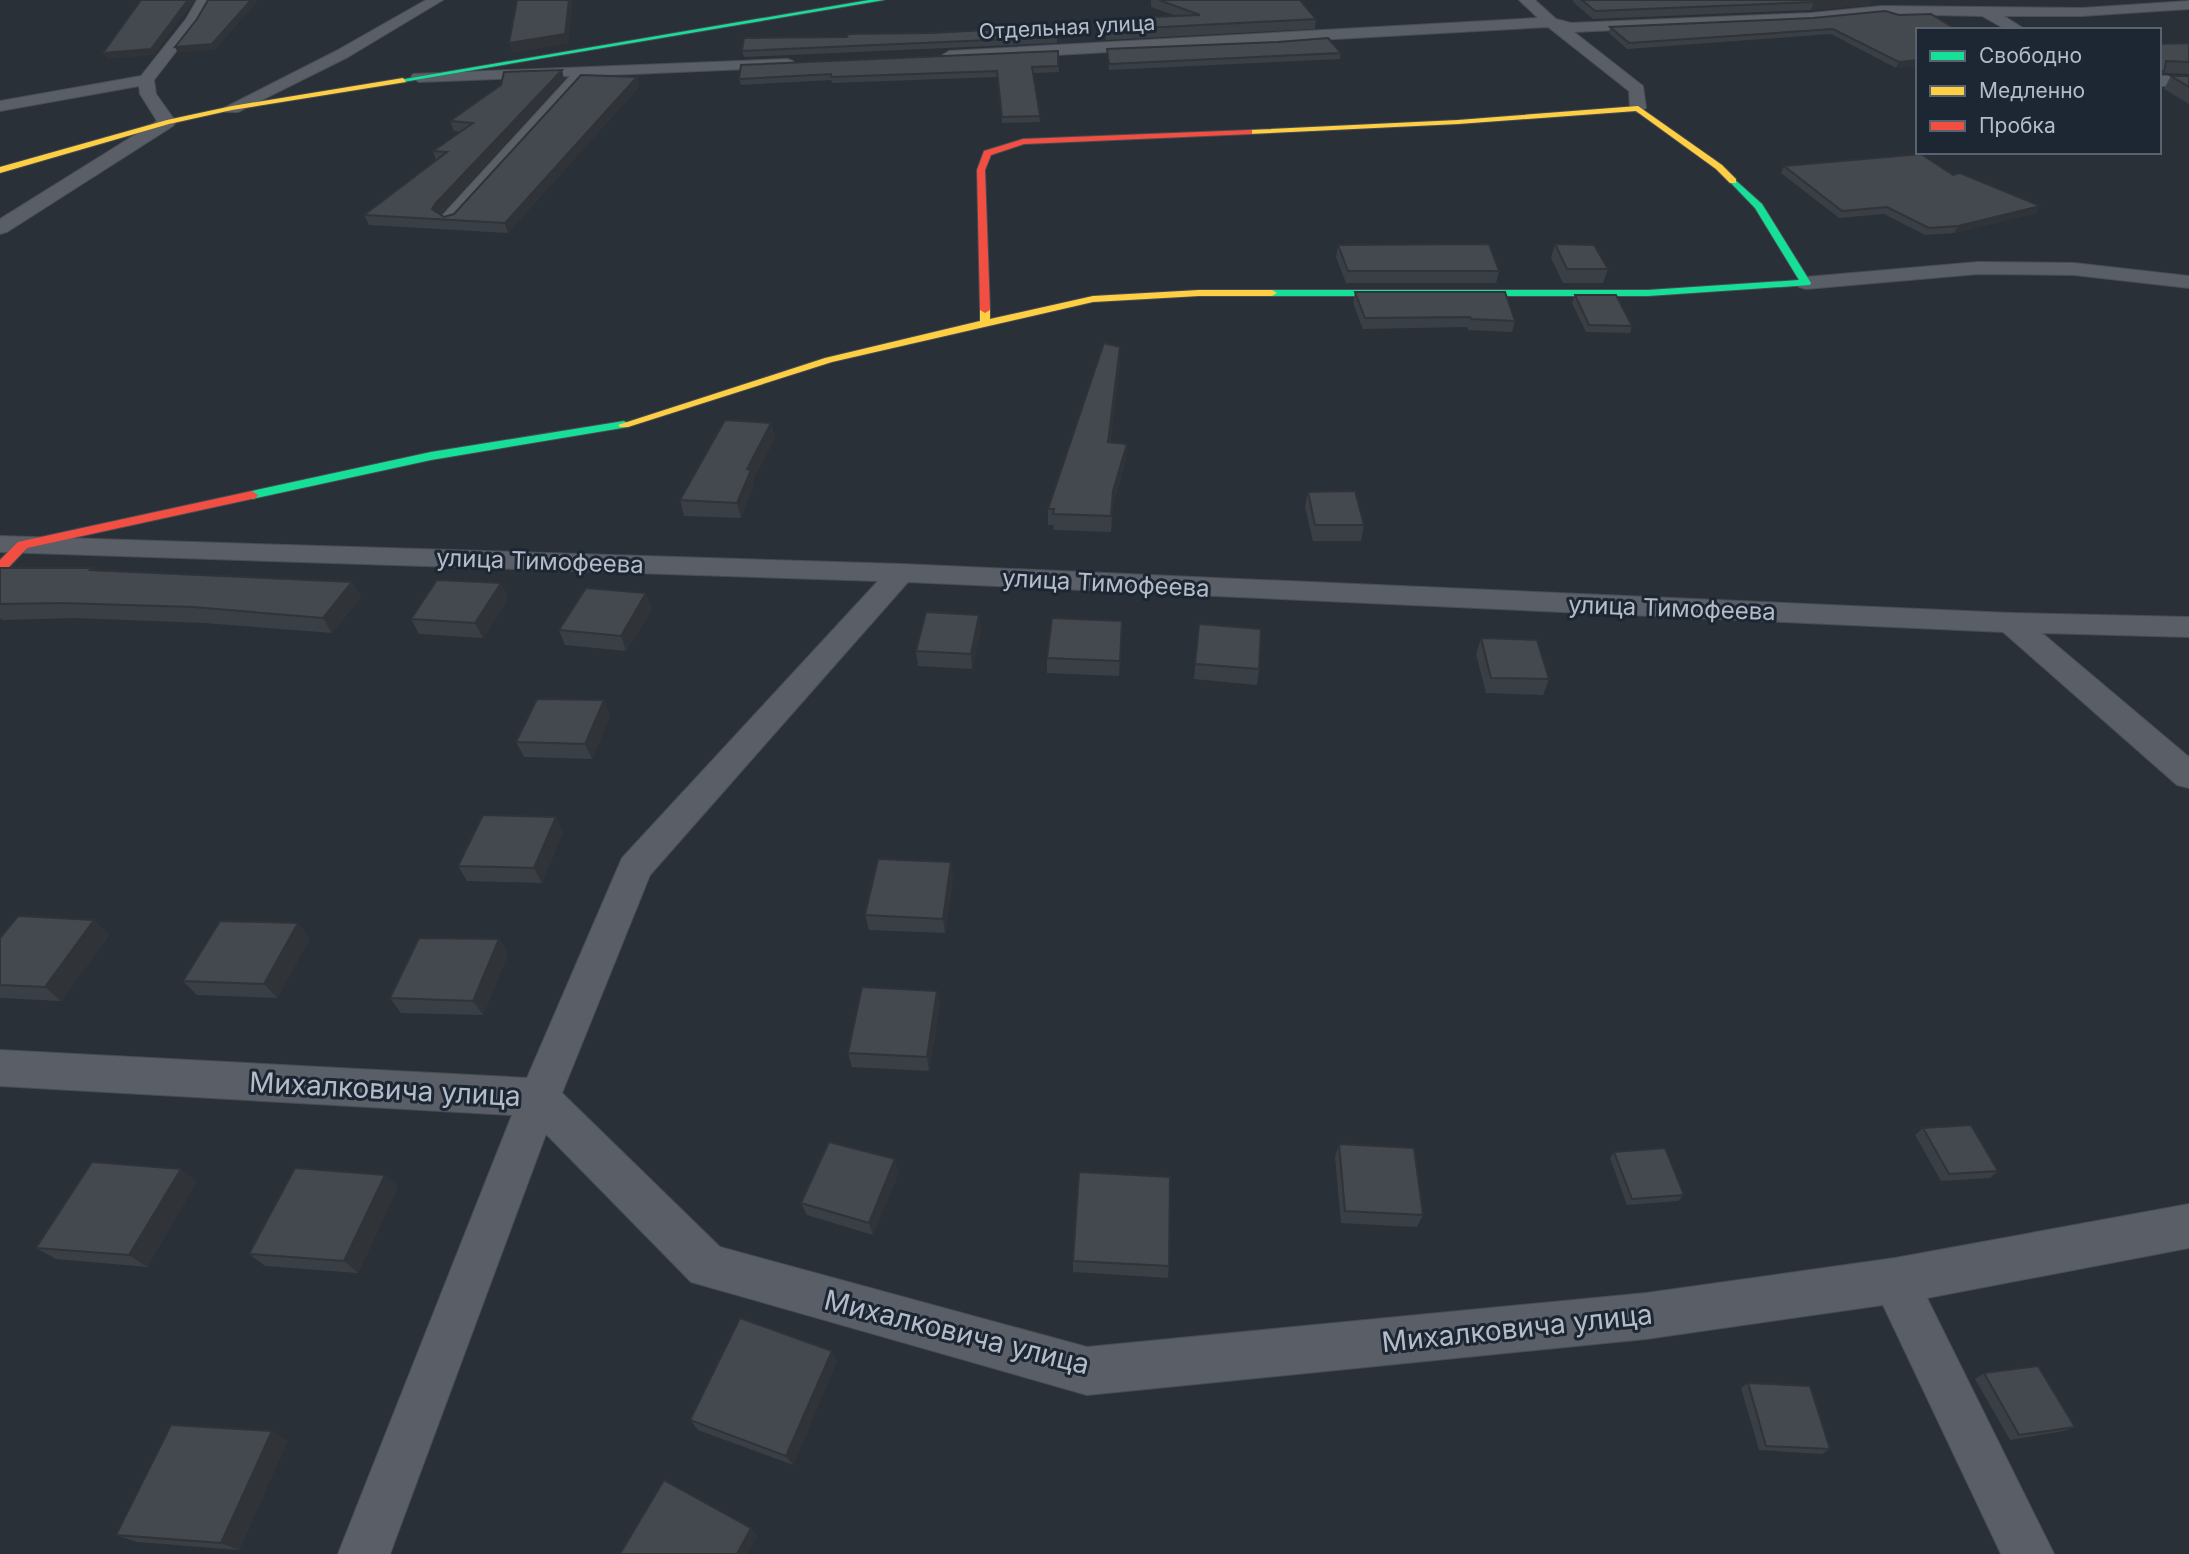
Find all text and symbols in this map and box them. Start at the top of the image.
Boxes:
street label: Отдельная улица [978,10,1156,44]
legend [1916,28,2161,154]
text: Свободно [1979,43,2082,68]
text: Медленно [1979,78,2085,103]
text: Пробка [1979,113,2056,138]
street label: улица Тимофеева [436,543,644,579]
street label: улица Тимофеева [1002,563,1210,603]
street label: улица Тимофеева [1568,590,1776,626]
street label: Михалковича улица [248,1065,522,1113]
street label: Михалковича улица [821,1283,1093,1381]
street label: Михалковича улица [1380,1297,1654,1359]

